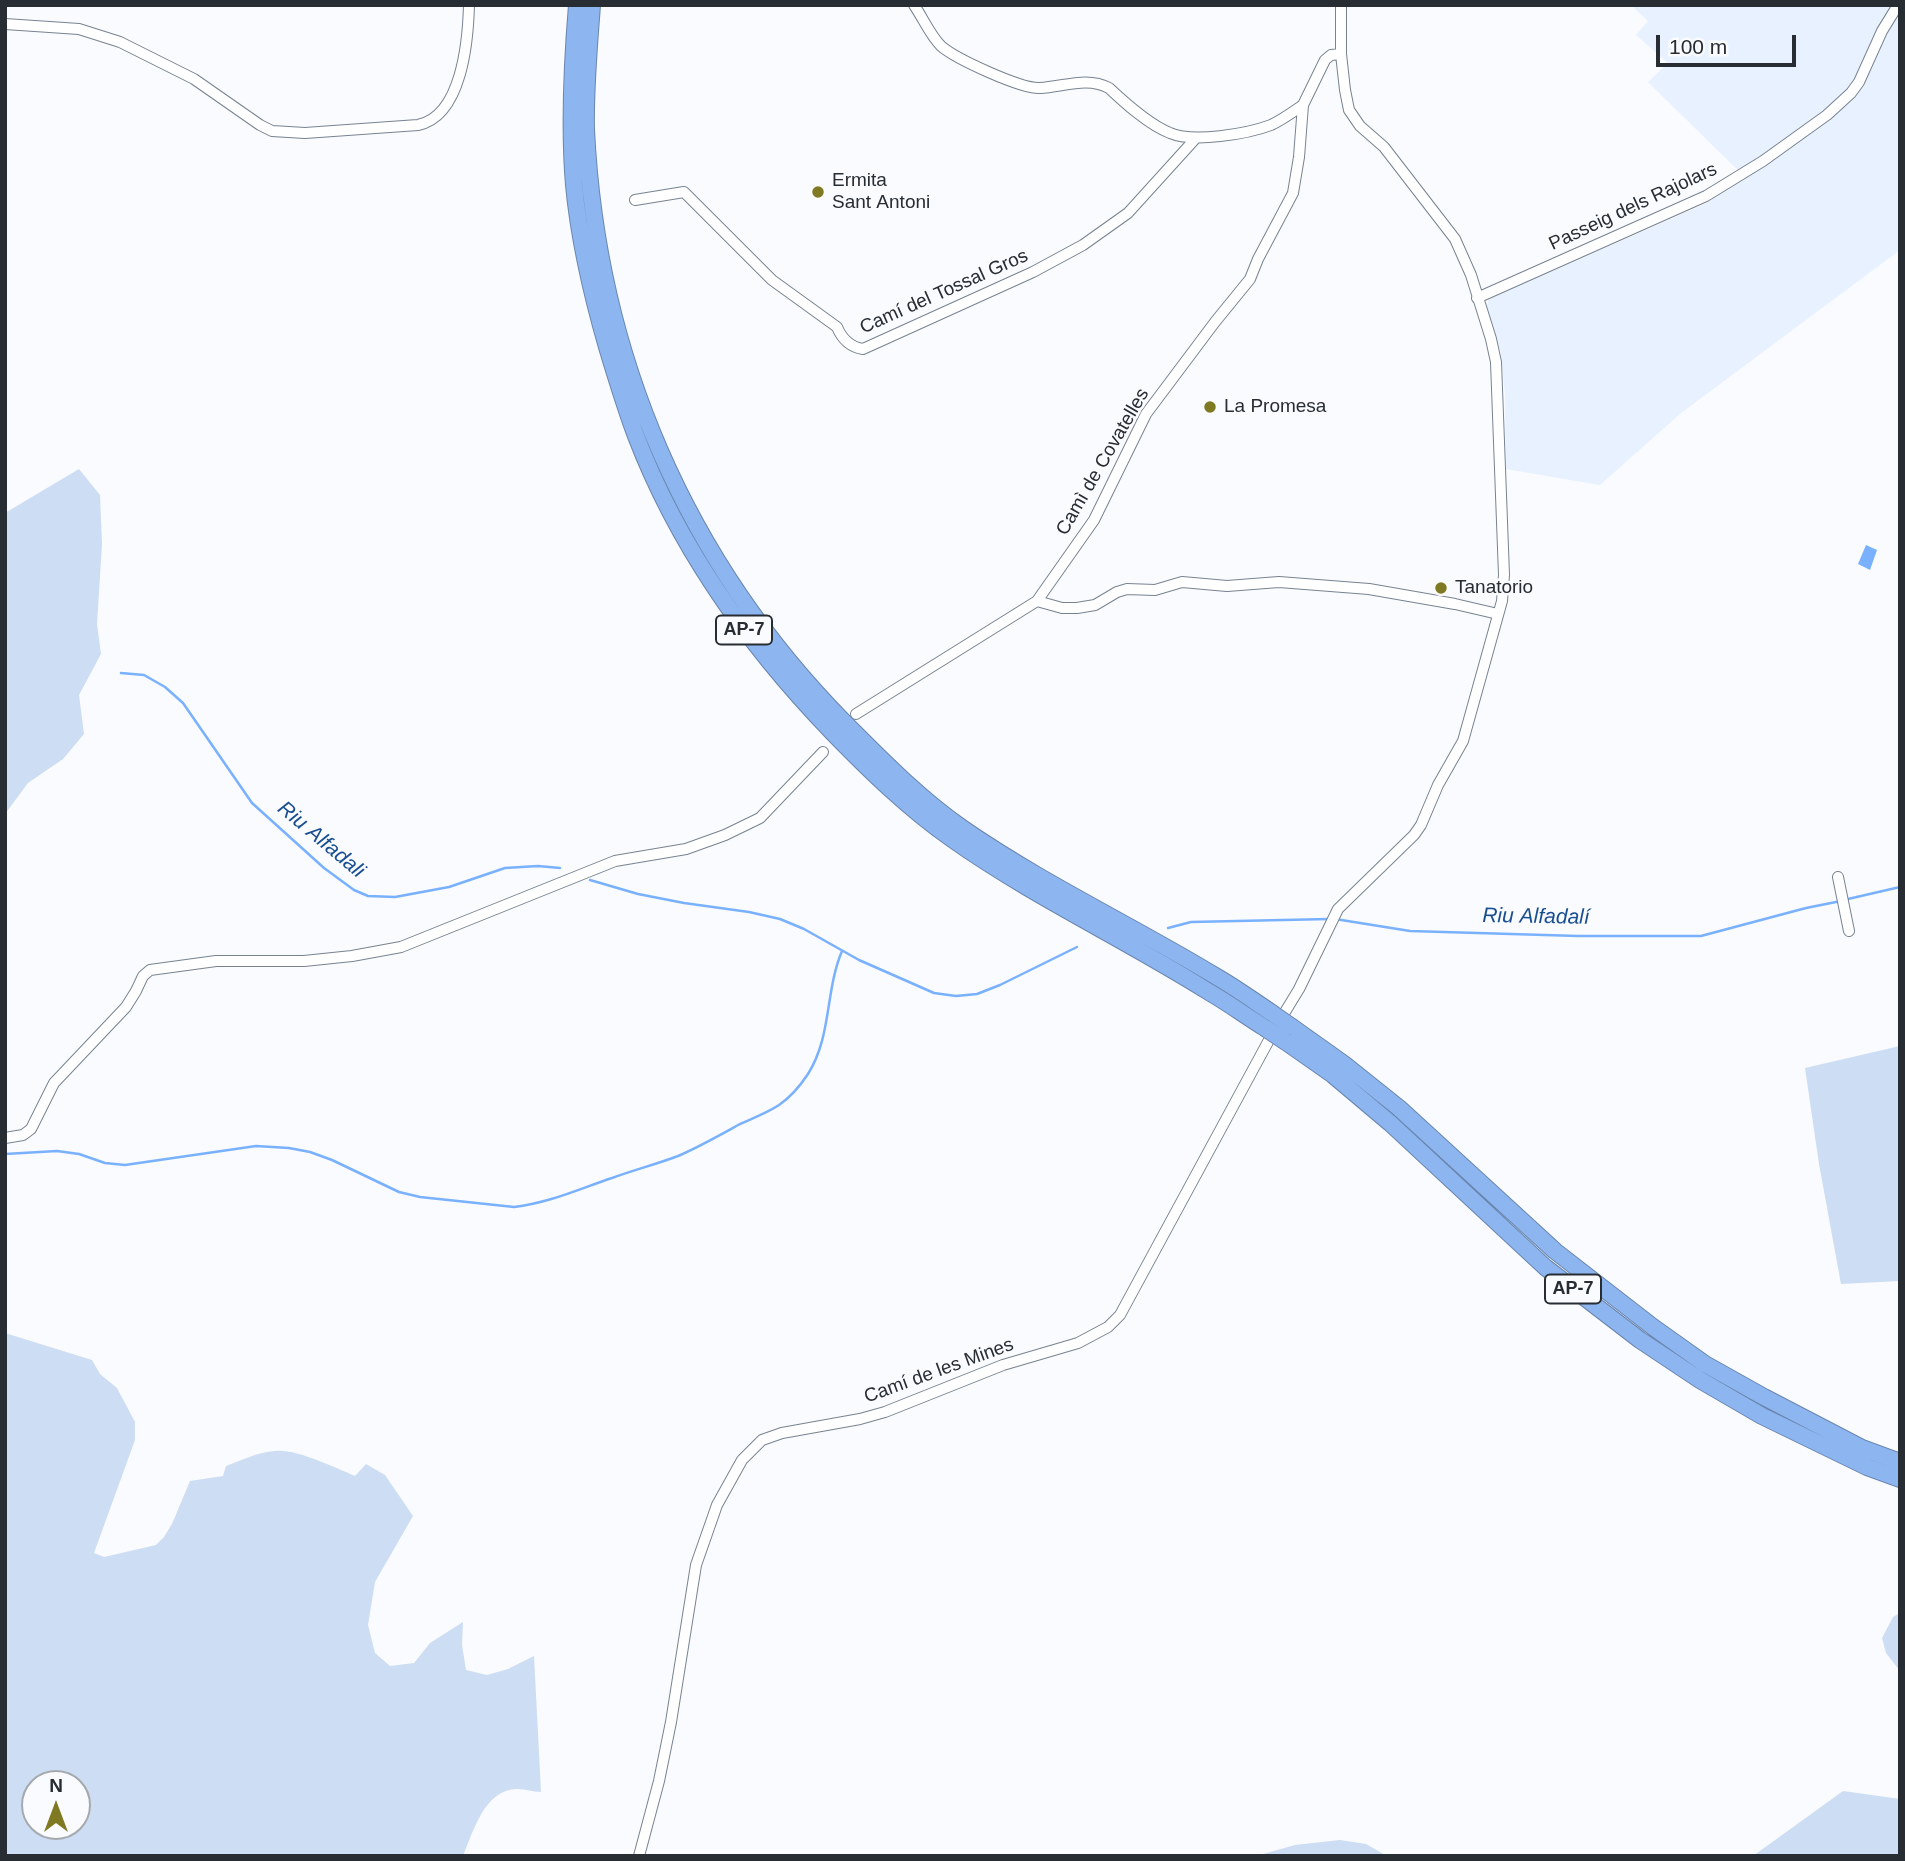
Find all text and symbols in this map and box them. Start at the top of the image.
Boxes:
scale bar [1660,21,1800,65]
text: 100 m [1669,35,1727,58]
street label: Passeig dels Rajolars [1545,158,1721,256]
place label: Ermita Sant Antoni [832,170,930,214]
marker: Ermita Sant Antoni [810,184,826,200]
street label: Camí del Tossal Gros [856,245,1032,339]
street label: Camì de Covatelles [1052,385,1154,539]
place label: La Promesa [1224,396,1326,418]
marker: La Promesa [1202,399,1218,415]
place label: Tanatorio [1455,577,1533,599]
marker: Tanatorio [1433,580,1449,596]
road number: AP-7 [716,616,772,644]
water label: Riu Alfadali [272,796,370,884]
water label: Riu Alfadalí [1482,903,1590,931]
road number: AP-7 [1545,1274,1601,1304]
street label: Camí de les Mines [861,1333,1017,1409]
north arrow [21,1770,91,1840]
text: N [49,1775,63,1796]

